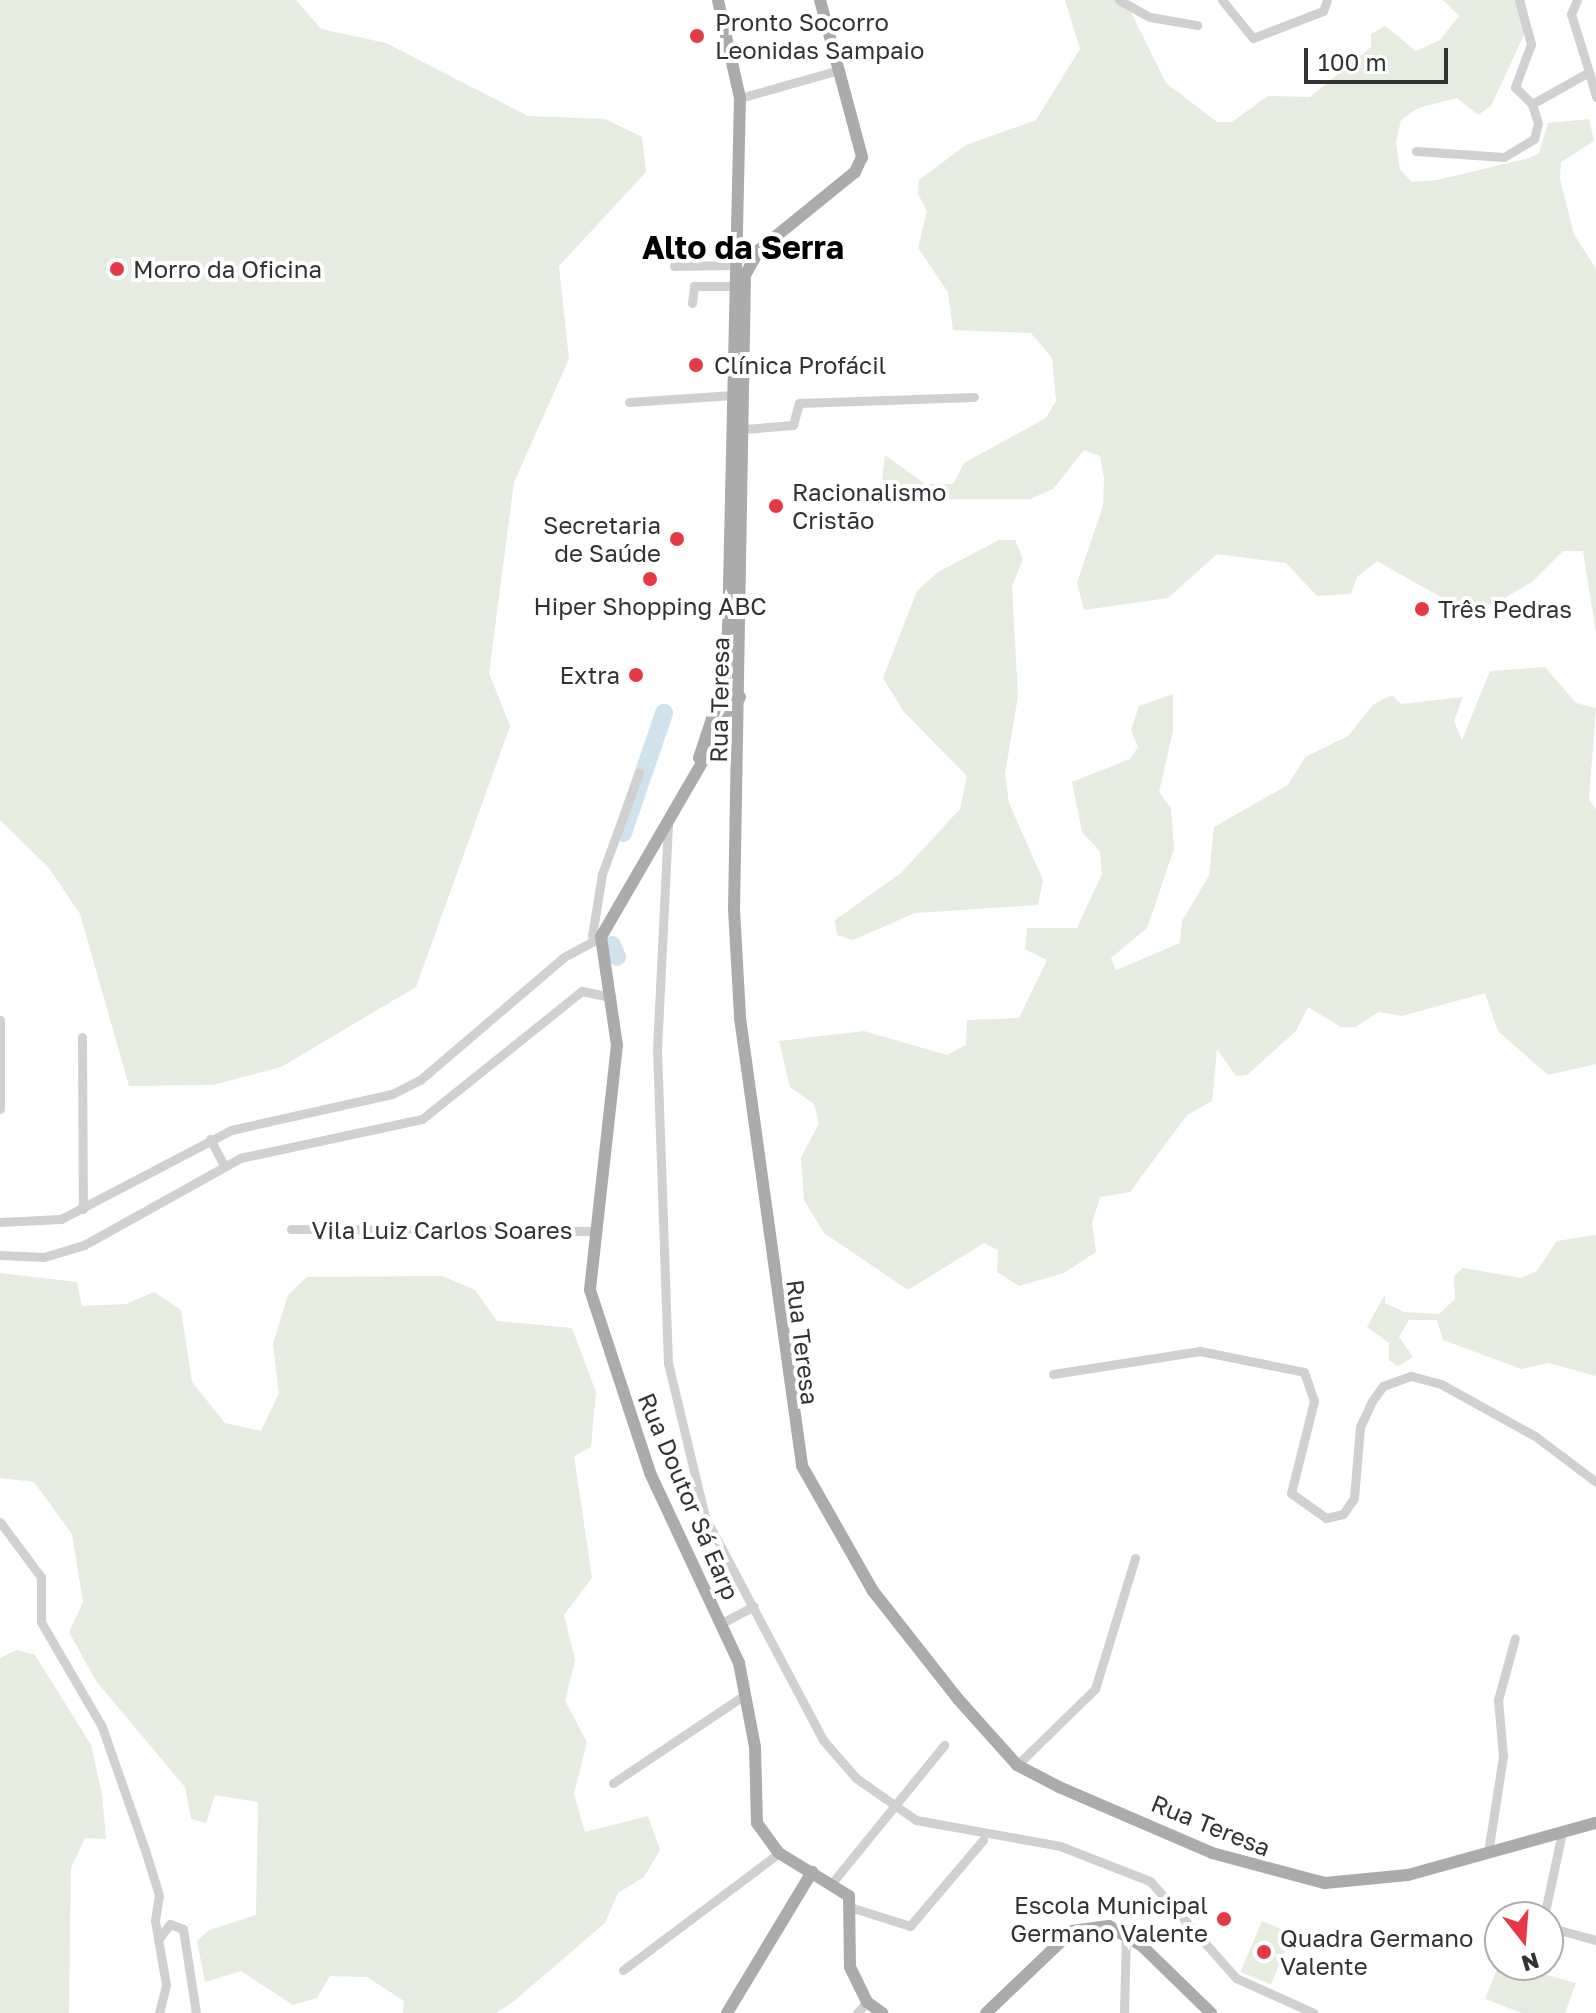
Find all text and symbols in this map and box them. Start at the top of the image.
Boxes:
place label: Pronto Socorro Leonidas Sampaio [715,8,924,64]
marker: Pronto Socorro Leonidas Sampaio [686,25,708,47]
scale bar [1308,32,1452,82]
text: 100 m [1318,47,1387,76]
district label: Alto da Serra [642,228,844,266]
place label: Morro da Oficina [133,255,322,283]
marker: Morro da Oficina [108,260,126,278]
place label: Clínica Profácil [714,351,886,379]
marker: Clínica Profácil [685,354,707,376]
place label: Racionalismo Cristão [792,478,946,534]
marker: Racionalismo Cristão [767,497,785,515]
place label: Secretaria de Saúde [543,511,661,567]
marker: Secretaria de Saúde [668,530,686,548]
marker: Hiper Shopping ABC [641,570,659,588]
place label: Hiper Shopping ABC [533,592,767,620]
place label: Três Pedras [1438,595,1572,623]
marker: Três Pedras [1413,600,1431,618]
street label: Rua Teresa [704,637,734,763]
place label: Extra [559,661,620,689]
marker: Extra [627,666,645,684]
street label: Vila Luiz Carlos Soares [311,1216,573,1244]
street label: Rua Teresa [781,1278,825,1406]
street label: Rua Doutor Sá Earp [632,1388,746,1604]
street label: Rua Teresa [1147,1788,1275,1862]
place label: Escola Municipal Germano Valente [1010,1891,1208,1947]
north arrow [1484,1901,1564,1981]
marker: Escola Municipal Germano Valente [1215,1910,1233,1928]
place label: Quadra Germano Valente [1280,1924,1473,1980]
marker: Quadra Germano Valente [1255,1943,1273,1961]
text: N [1519,1947,1543,1978]

